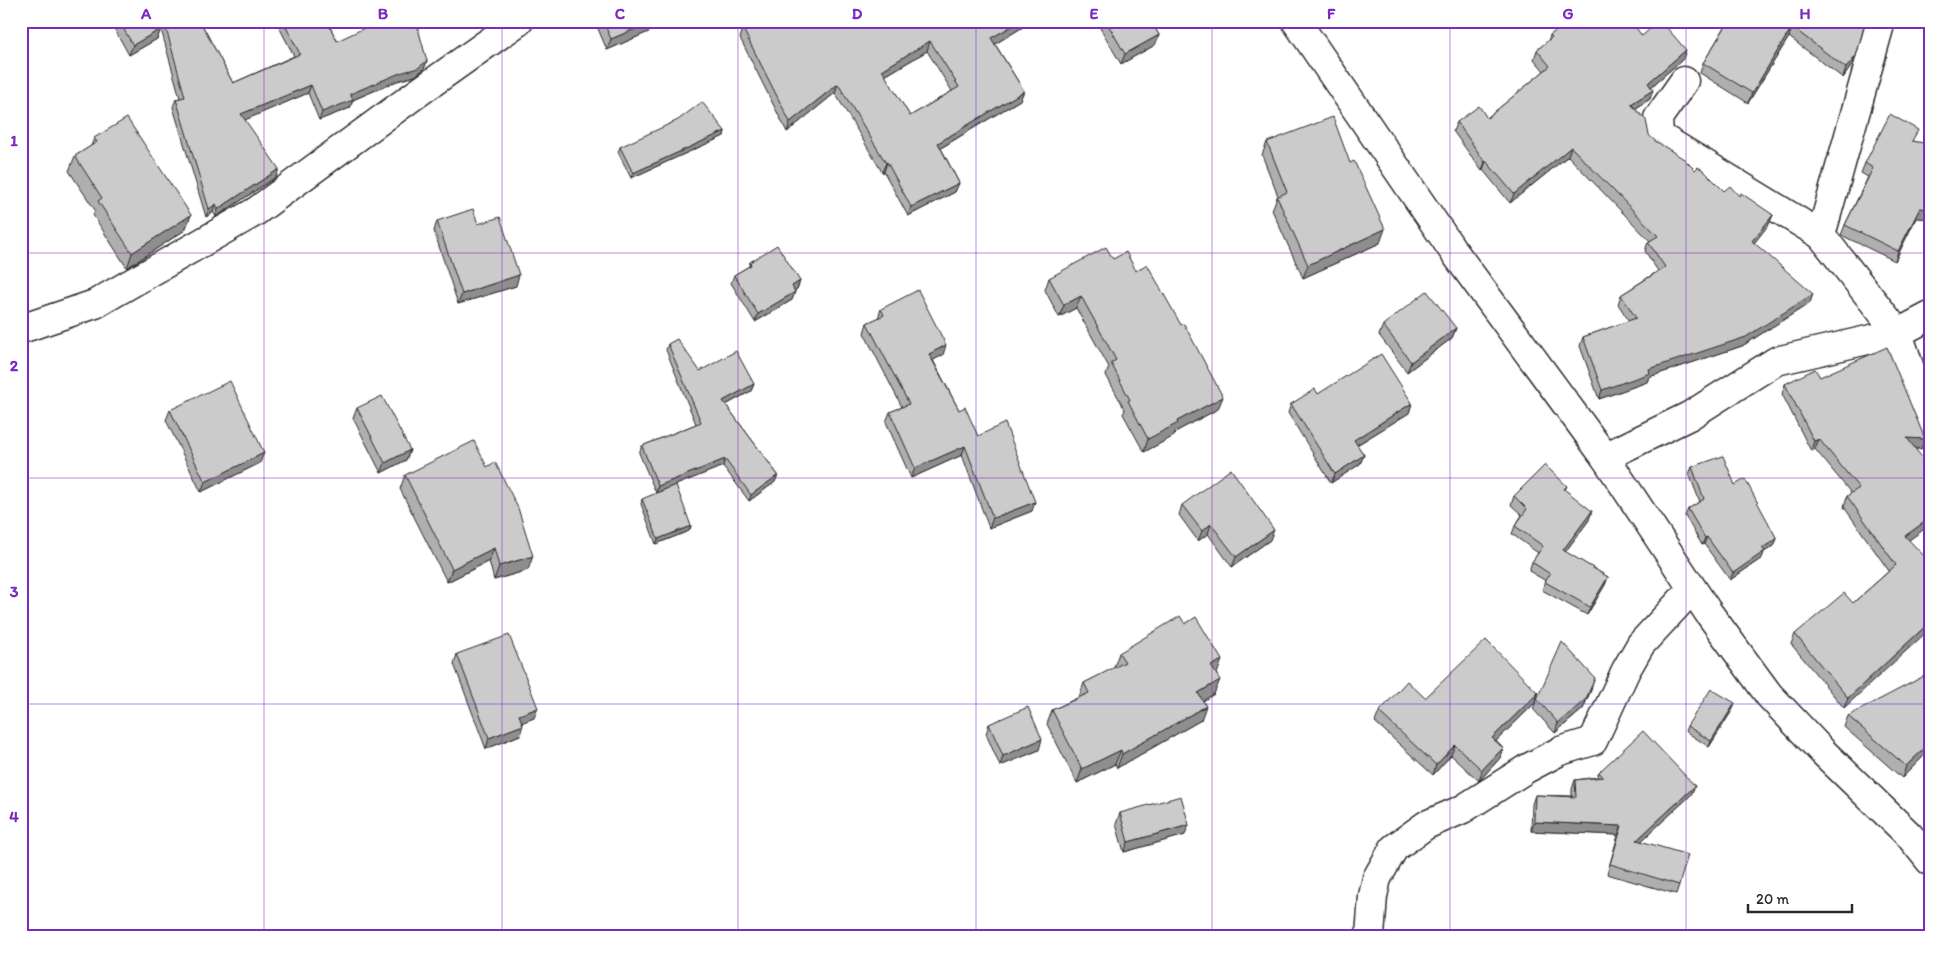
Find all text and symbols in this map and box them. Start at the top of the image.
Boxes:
text: A [140,4,152,23]
text: B [378,4,389,23]
text: C [615,4,626,23]
text: D [852,4,863,23]
text: E [1090,4,1099,23]
text: F [1327,4,1336,23]
text: G [1562,4,1574,23]
text: H [1799,4,1811,23]
text: 1 [10,131,18,150]
text: 2 [10,356,19,375]
text: 3 [10,582,19,601]
text: 4 [9,807,19,826]
scale bar [1748,882,1852,914]
text: 20 m [1756,890,1790,908]

